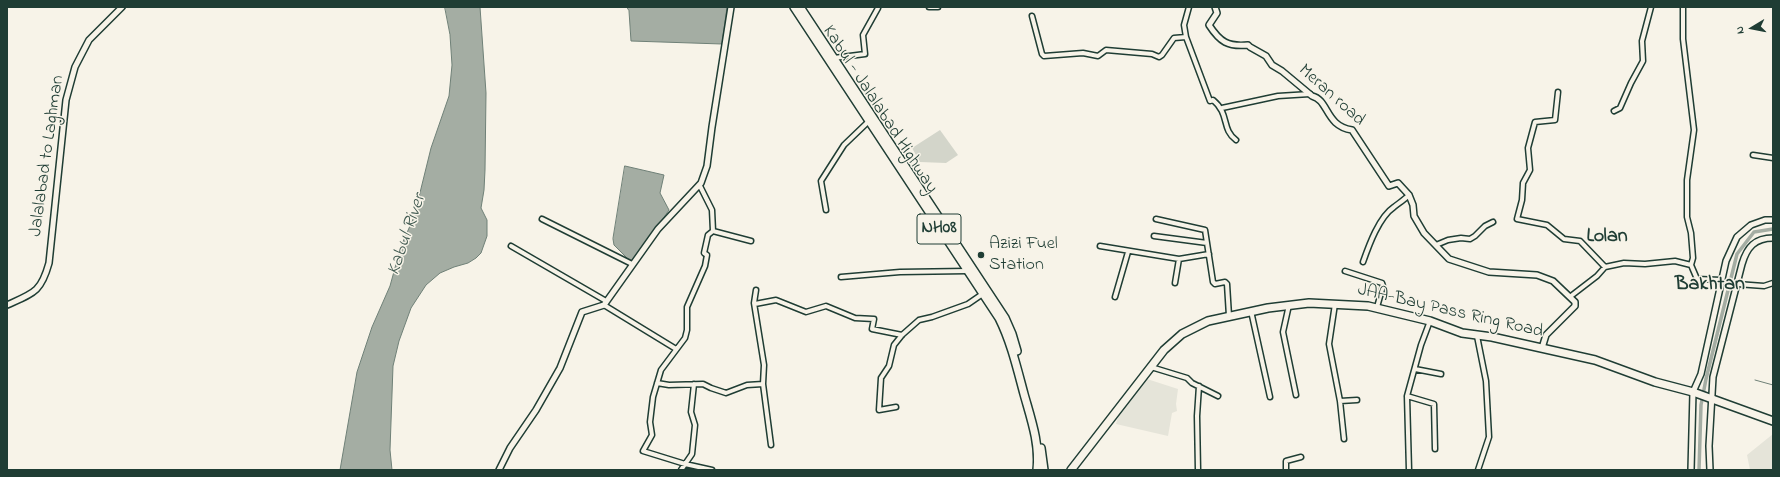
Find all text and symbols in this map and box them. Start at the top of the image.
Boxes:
north arrow [1732,8,1772,48]
street label: Kabul - Jalalabad Highway [817,22,941,198]
text: N [1732,25,1749,35]
street label: Meran road [1293,60,1369,132]
street label: Jalalabad to Laghman [26,74,70,238]
water label: Kabul River [383,191,433,279]
road number: NH08 [917,214,961,244]
district label: Lolan [1586,226,1628,250]
place label: Azizi Fuel Station [989,234,1058,276]
marker: Azizi Fuel Station [976,250,986,260]
district label: Bakhtan [1675,274,1745,298]
street label: JAA-Bay Pass Ring Road [1355,280,1545,344]

